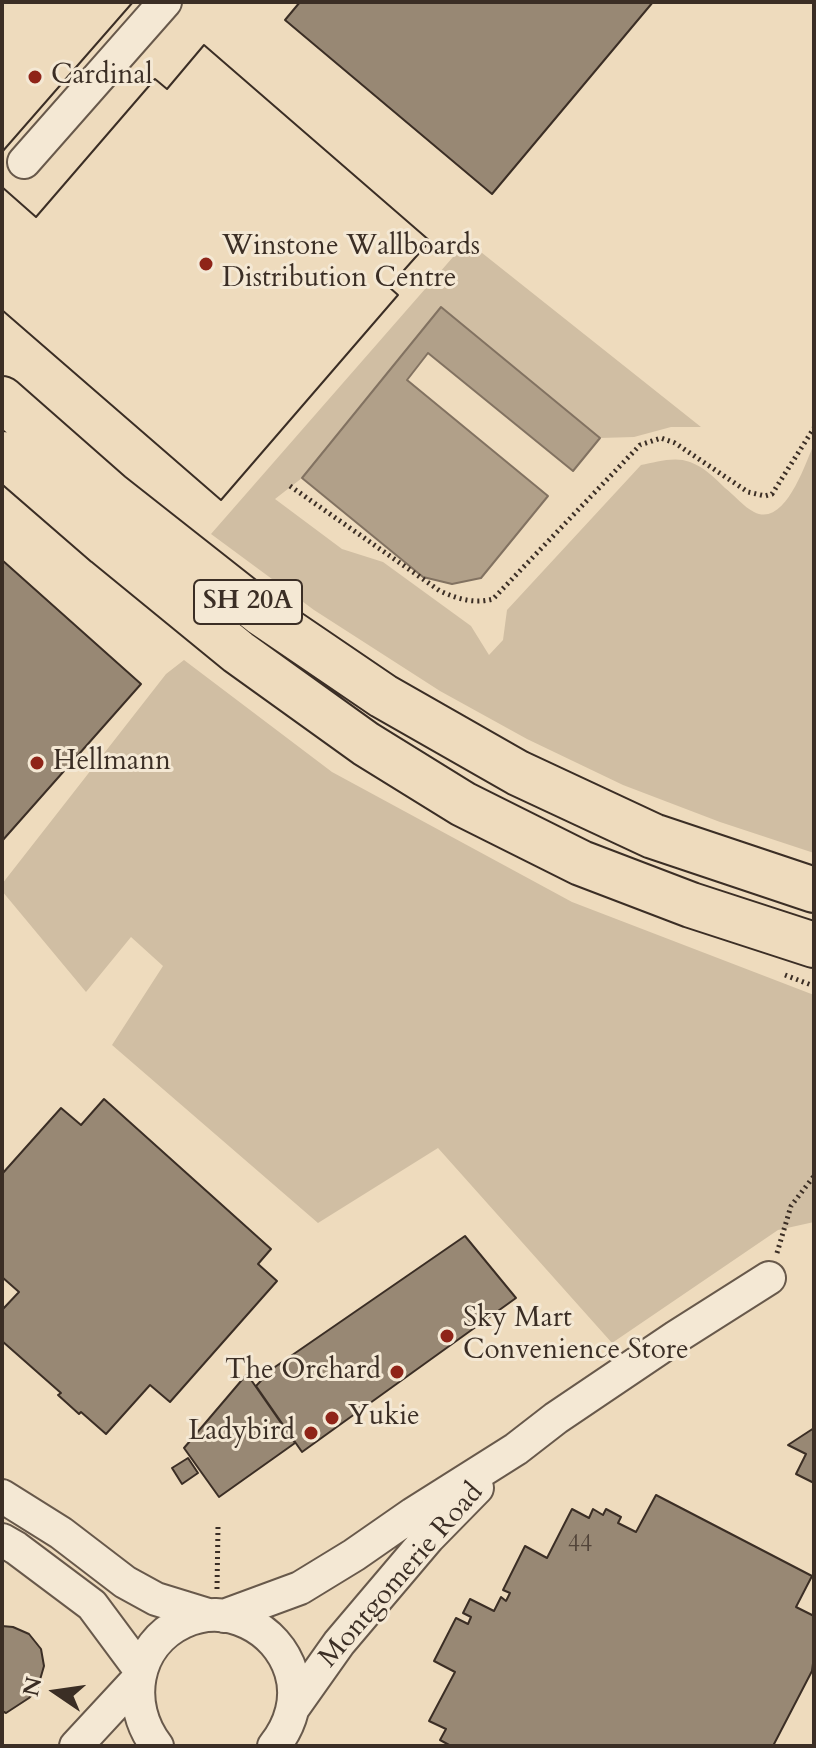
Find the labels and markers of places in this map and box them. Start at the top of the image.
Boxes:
place label: Cardinal [51,60,153,94]
marker: Cardinal [26,68,44,86]
place label: Winstone Wallboards Distribution Centre [222,231,480,297]
marker: Winstone Wallboards Distribution Centre [197,255,215,273]
place label: Hellmann [53,746,171,780]
marker: Hellmann [28,754,46,772]
place label: Sky Mart Convenience Store [463,1303,689,1369]
marker: Sky Mart Convenience Store [438,1327,456,1345]
place label: The Orchard [225,1355,381,1389]
marker: The Orchard [388,1363,406,1381]
place label: Yukie [348,1401,420,1435]
marker: Yukie [323,1409,341,1427]
place label: Ladybird [188,1416,295,1450]
marker: Ladybird [302,1424,320,1442]

